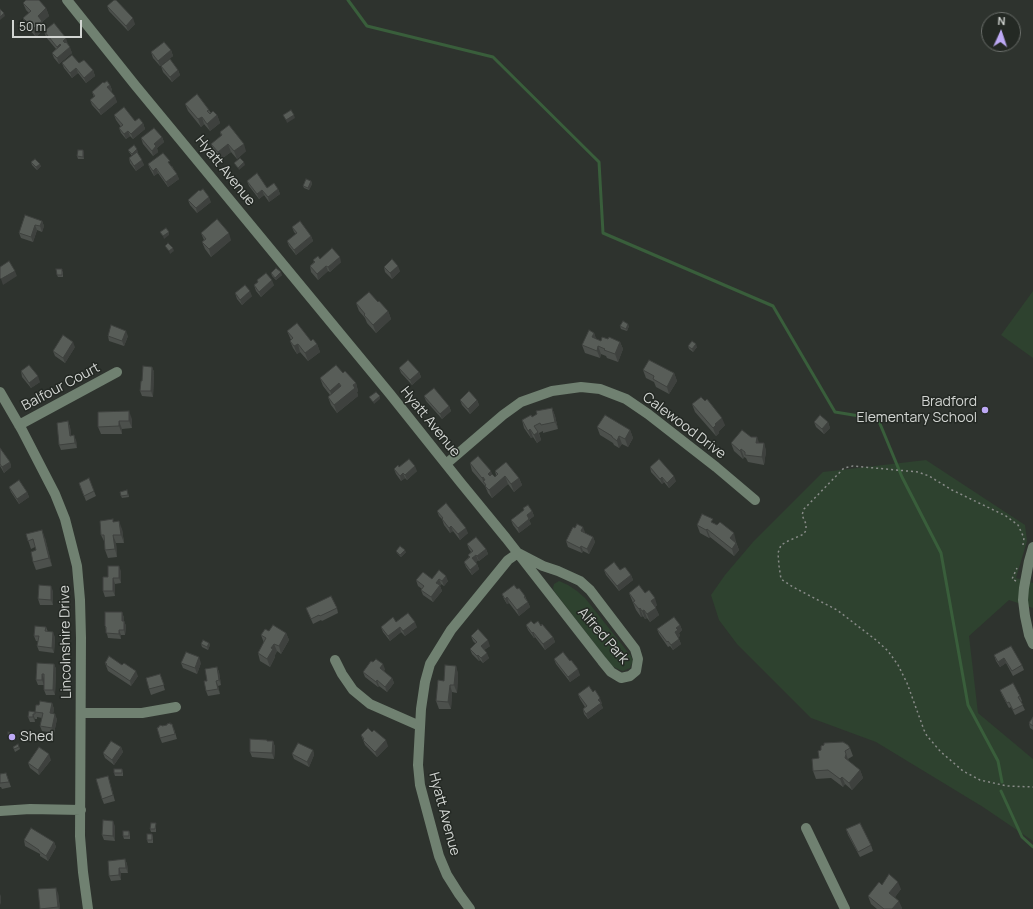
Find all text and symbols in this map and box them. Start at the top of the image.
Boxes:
scale bar [14,12,84,38]
north arrow [981,12,1021,52]
text: N [997,13,1006,28]
text: 50 m [19,18,46,35]
street label: Hyatt Avenue [192,132,258,210]
street label: Balfour Court [19,359,103,415]
street label: Hyatt Avenue [397,383,463,461]
street label: Calewood Drive [639,389,729,463]
place label: Bradford Elementary School [857,394,977,426]
marker: Bradford Elementary School [980,405,990,415]
street label: Lincolnshire Drive [57,585,75,699]
street label: Alfred Park [574,604,632,668]
place label: Shed [20,729,53,745]
marker: Shed [7,732,17,742]
street label: Hyatt Avenue [425,770,463,858]

